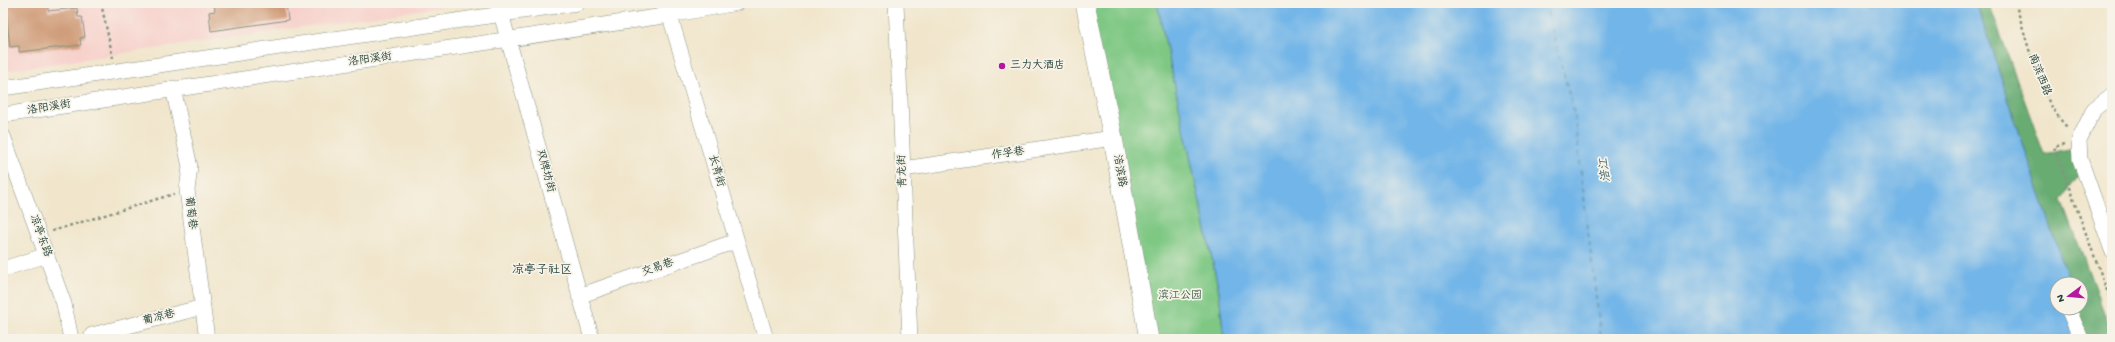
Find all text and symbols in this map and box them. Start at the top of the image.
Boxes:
street label: 洛阳溪街 [347,50,394,69]
street label: 南滨西路 [2025,52,2055,98]
place label: 三力大酒店 [1010,59,1065,72]
marker: 三力大酒店 [997,61,1007,71]
street label: 洛阳溪街 [26,97,73,117]
street label: 作孚巷 [991,145,1025,162]
street label: 双牌坊街 [534,148,558,195]
street label: 长青街 [706,153,728,189]
street label: 青龙街 [895,153,910,188]
street label: 涪滨路 [1110,154,1129,188]
water label: 涪江 [1596,156,1614,183]
street label: 葡萄巷 [182,196,199,230]
street label: 凉亭东路 [27,213,54,259]
street label: 交易巷 [640,256,676,279]
district label: 凉亭子社区 [512,263,572,278]
north arrow [2049,276,2089,316]
park label: 滨江公园 [1158,289,1202,302]
text: N [2055,293,2068,303]
street label: 葡凉巷 [141,307,176,328]

